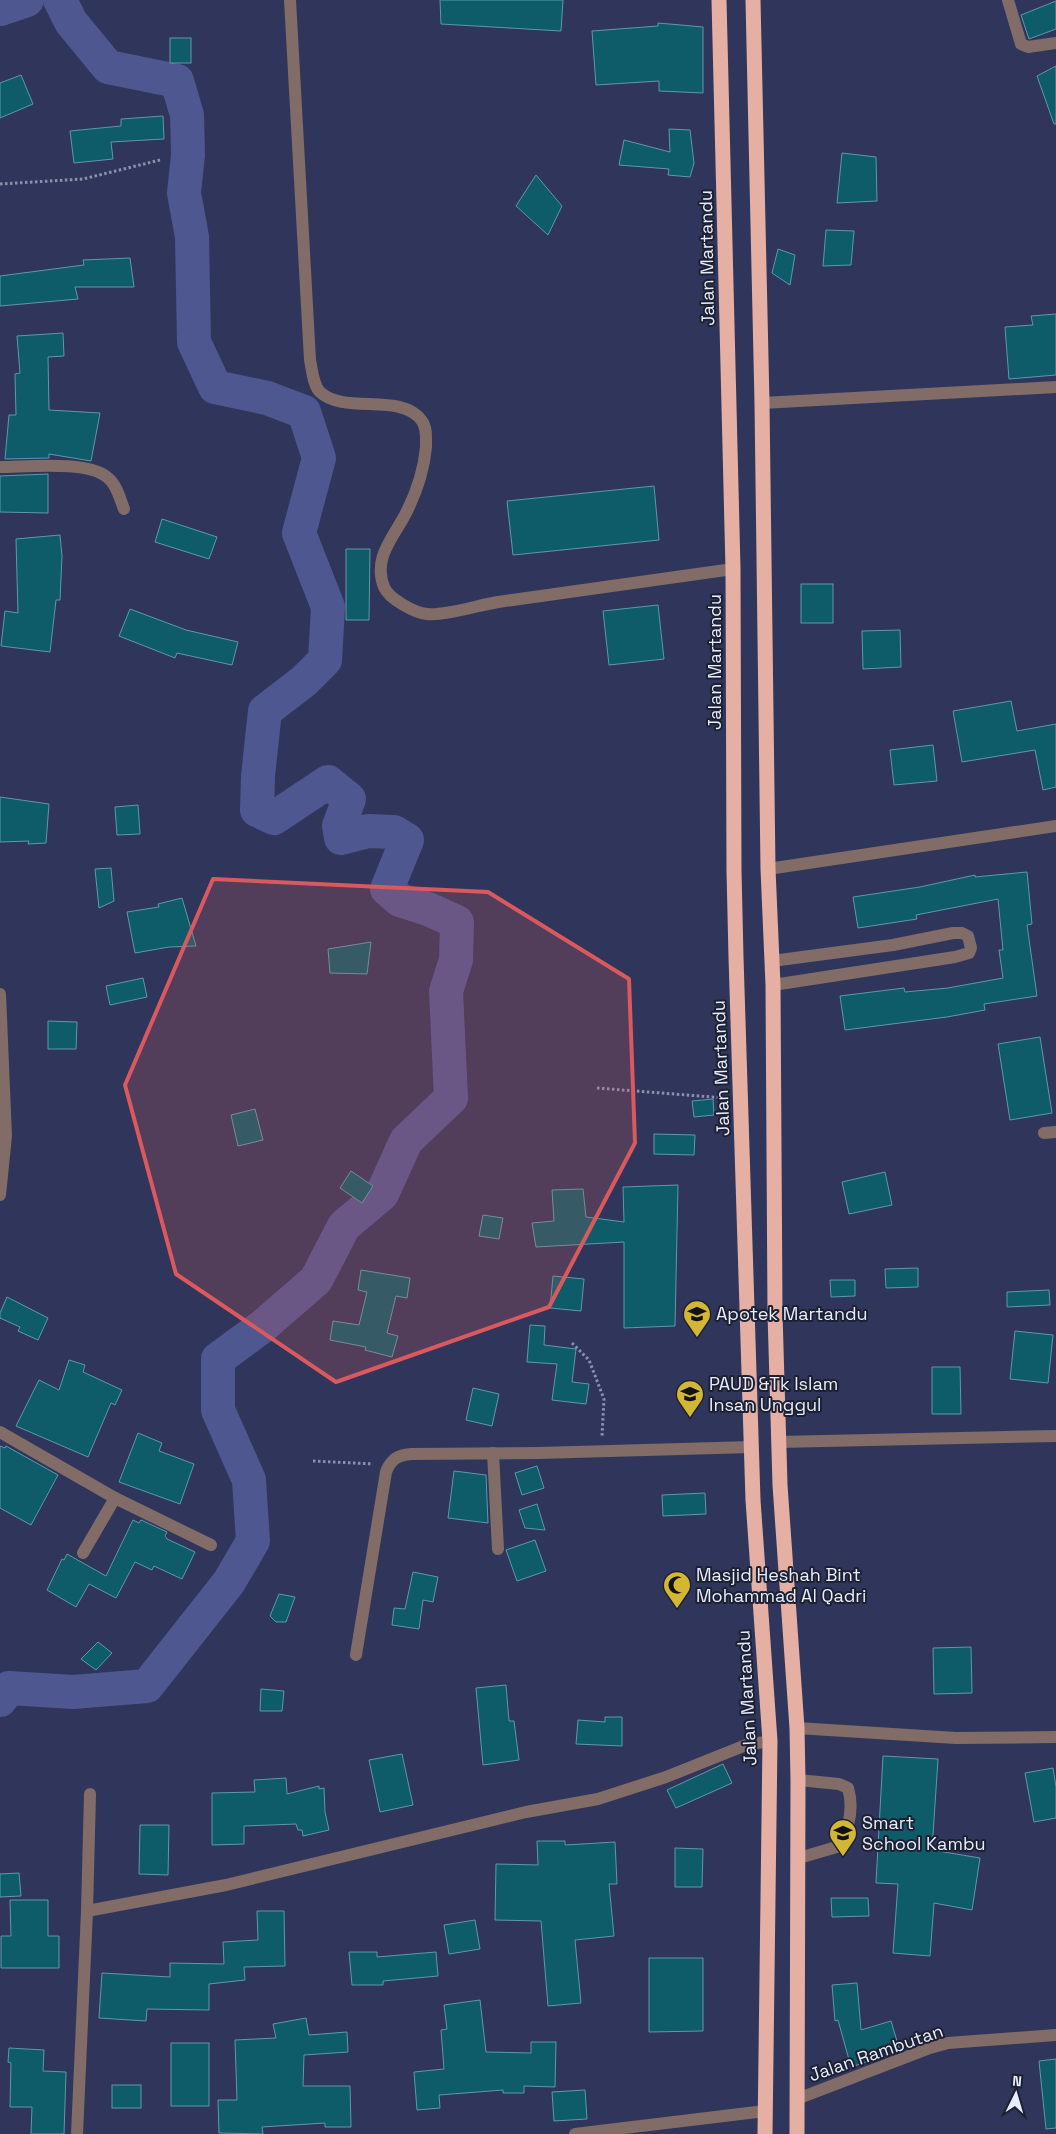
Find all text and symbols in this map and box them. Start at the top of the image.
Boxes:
street label: Jalan Martandu [694,190,719,326]
street label: Jalan Martandu [703,594,726,730]
street label: Jalan Martandu [707,1000,734,1136]
school or university icon: Apotek Martandu [682,1299,712,1338]
place label: Apotek Martandu [716,1302,868,1325]
place label: PAUD &Tk Islam Insan Unggul [709,1372,838,1416]
school or university icon: PAUD &Tk Islam Insan Unggul [675,1379,705,1418]
place label: Masjid Heshah Bint Mohammad Al Qadri [696,1563,866,1607]
mosque icon: Masjid Heshah Bint Mohammad Al Qadri [662,1570,692,1609]
street label: Jalan Martandu [731,1630,762,1767]
place label: Smart School Kambu [862,1811,986,1855]
school or university icon: Smart School Kambu [828,1818,858,1857]
street label: Jalan Rambutan [806,2019,946,2086]
north arrow [991,2069,1041,2119]
text: N [1012,2072,1023,2090]

